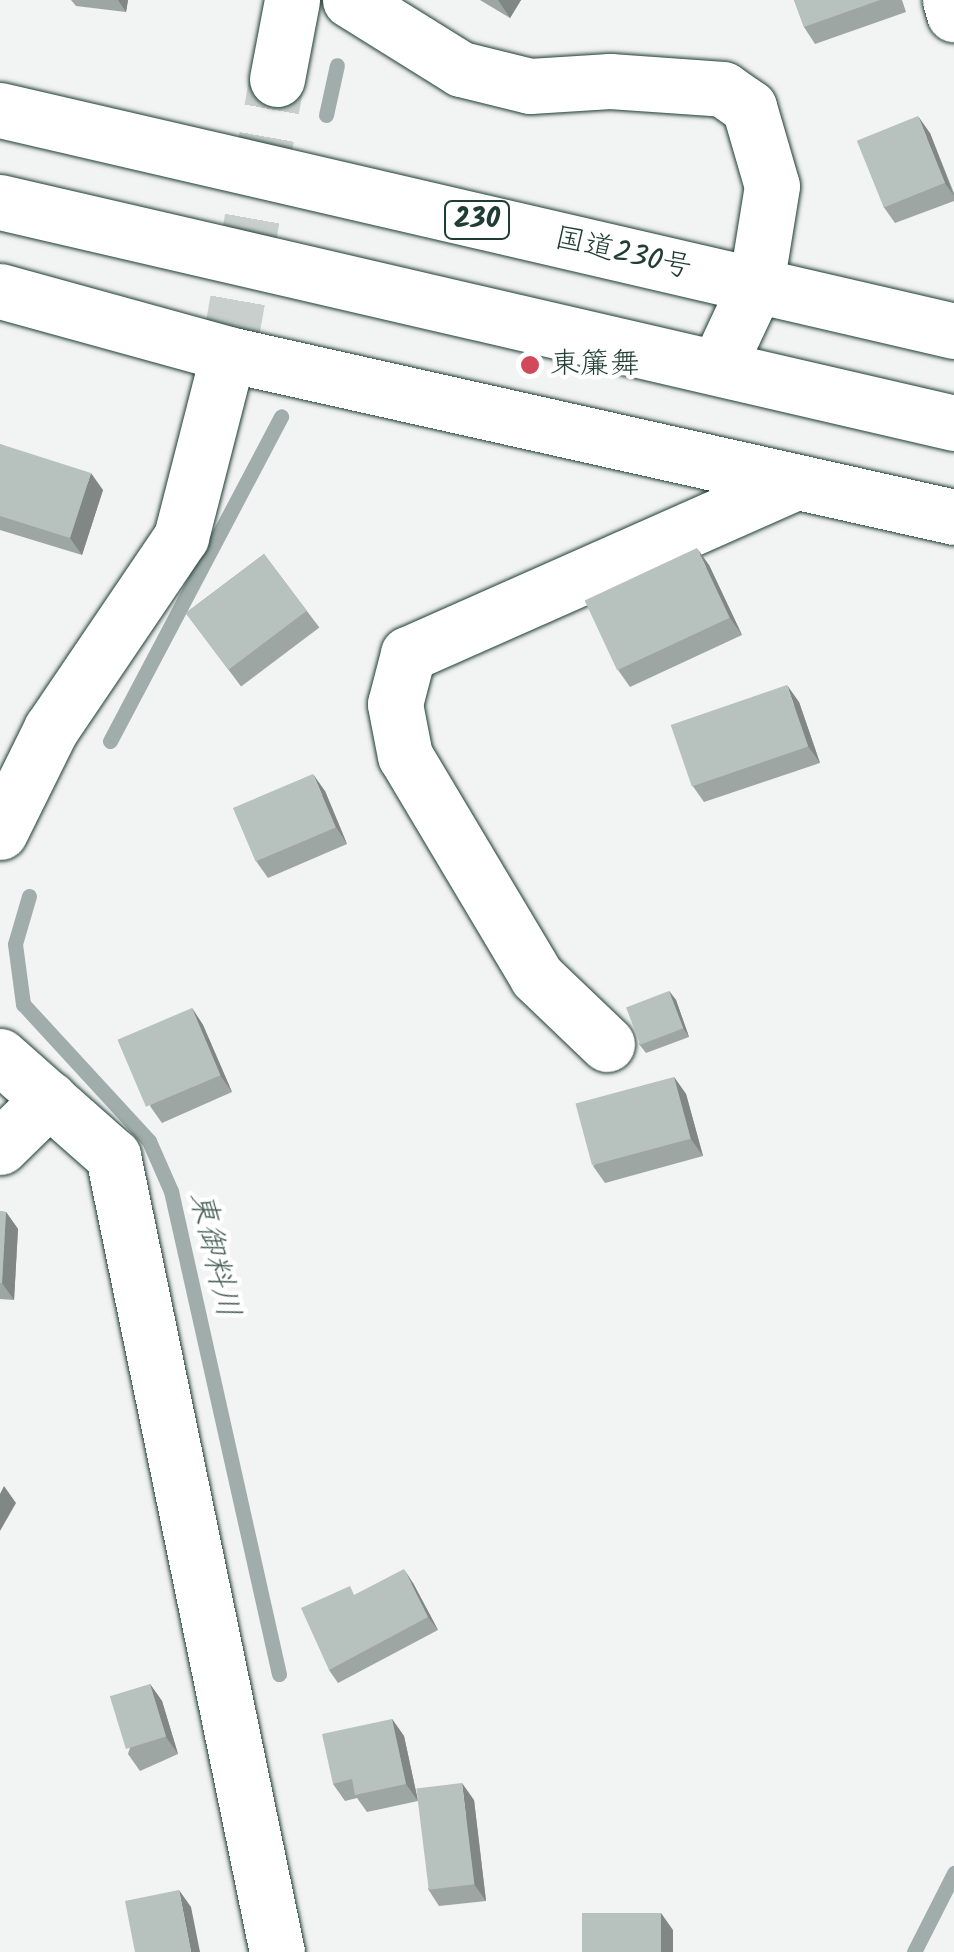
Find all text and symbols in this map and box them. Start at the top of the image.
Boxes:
road number: 230 [442,197,512,243]
street label: 国道230号 [551,221,695,287]
place label: 東簾舞 [550,347,640,383]
marker: 東簾舞 [519,354,541,376]
water label: 東御料川 [180,1188,246,1322]

